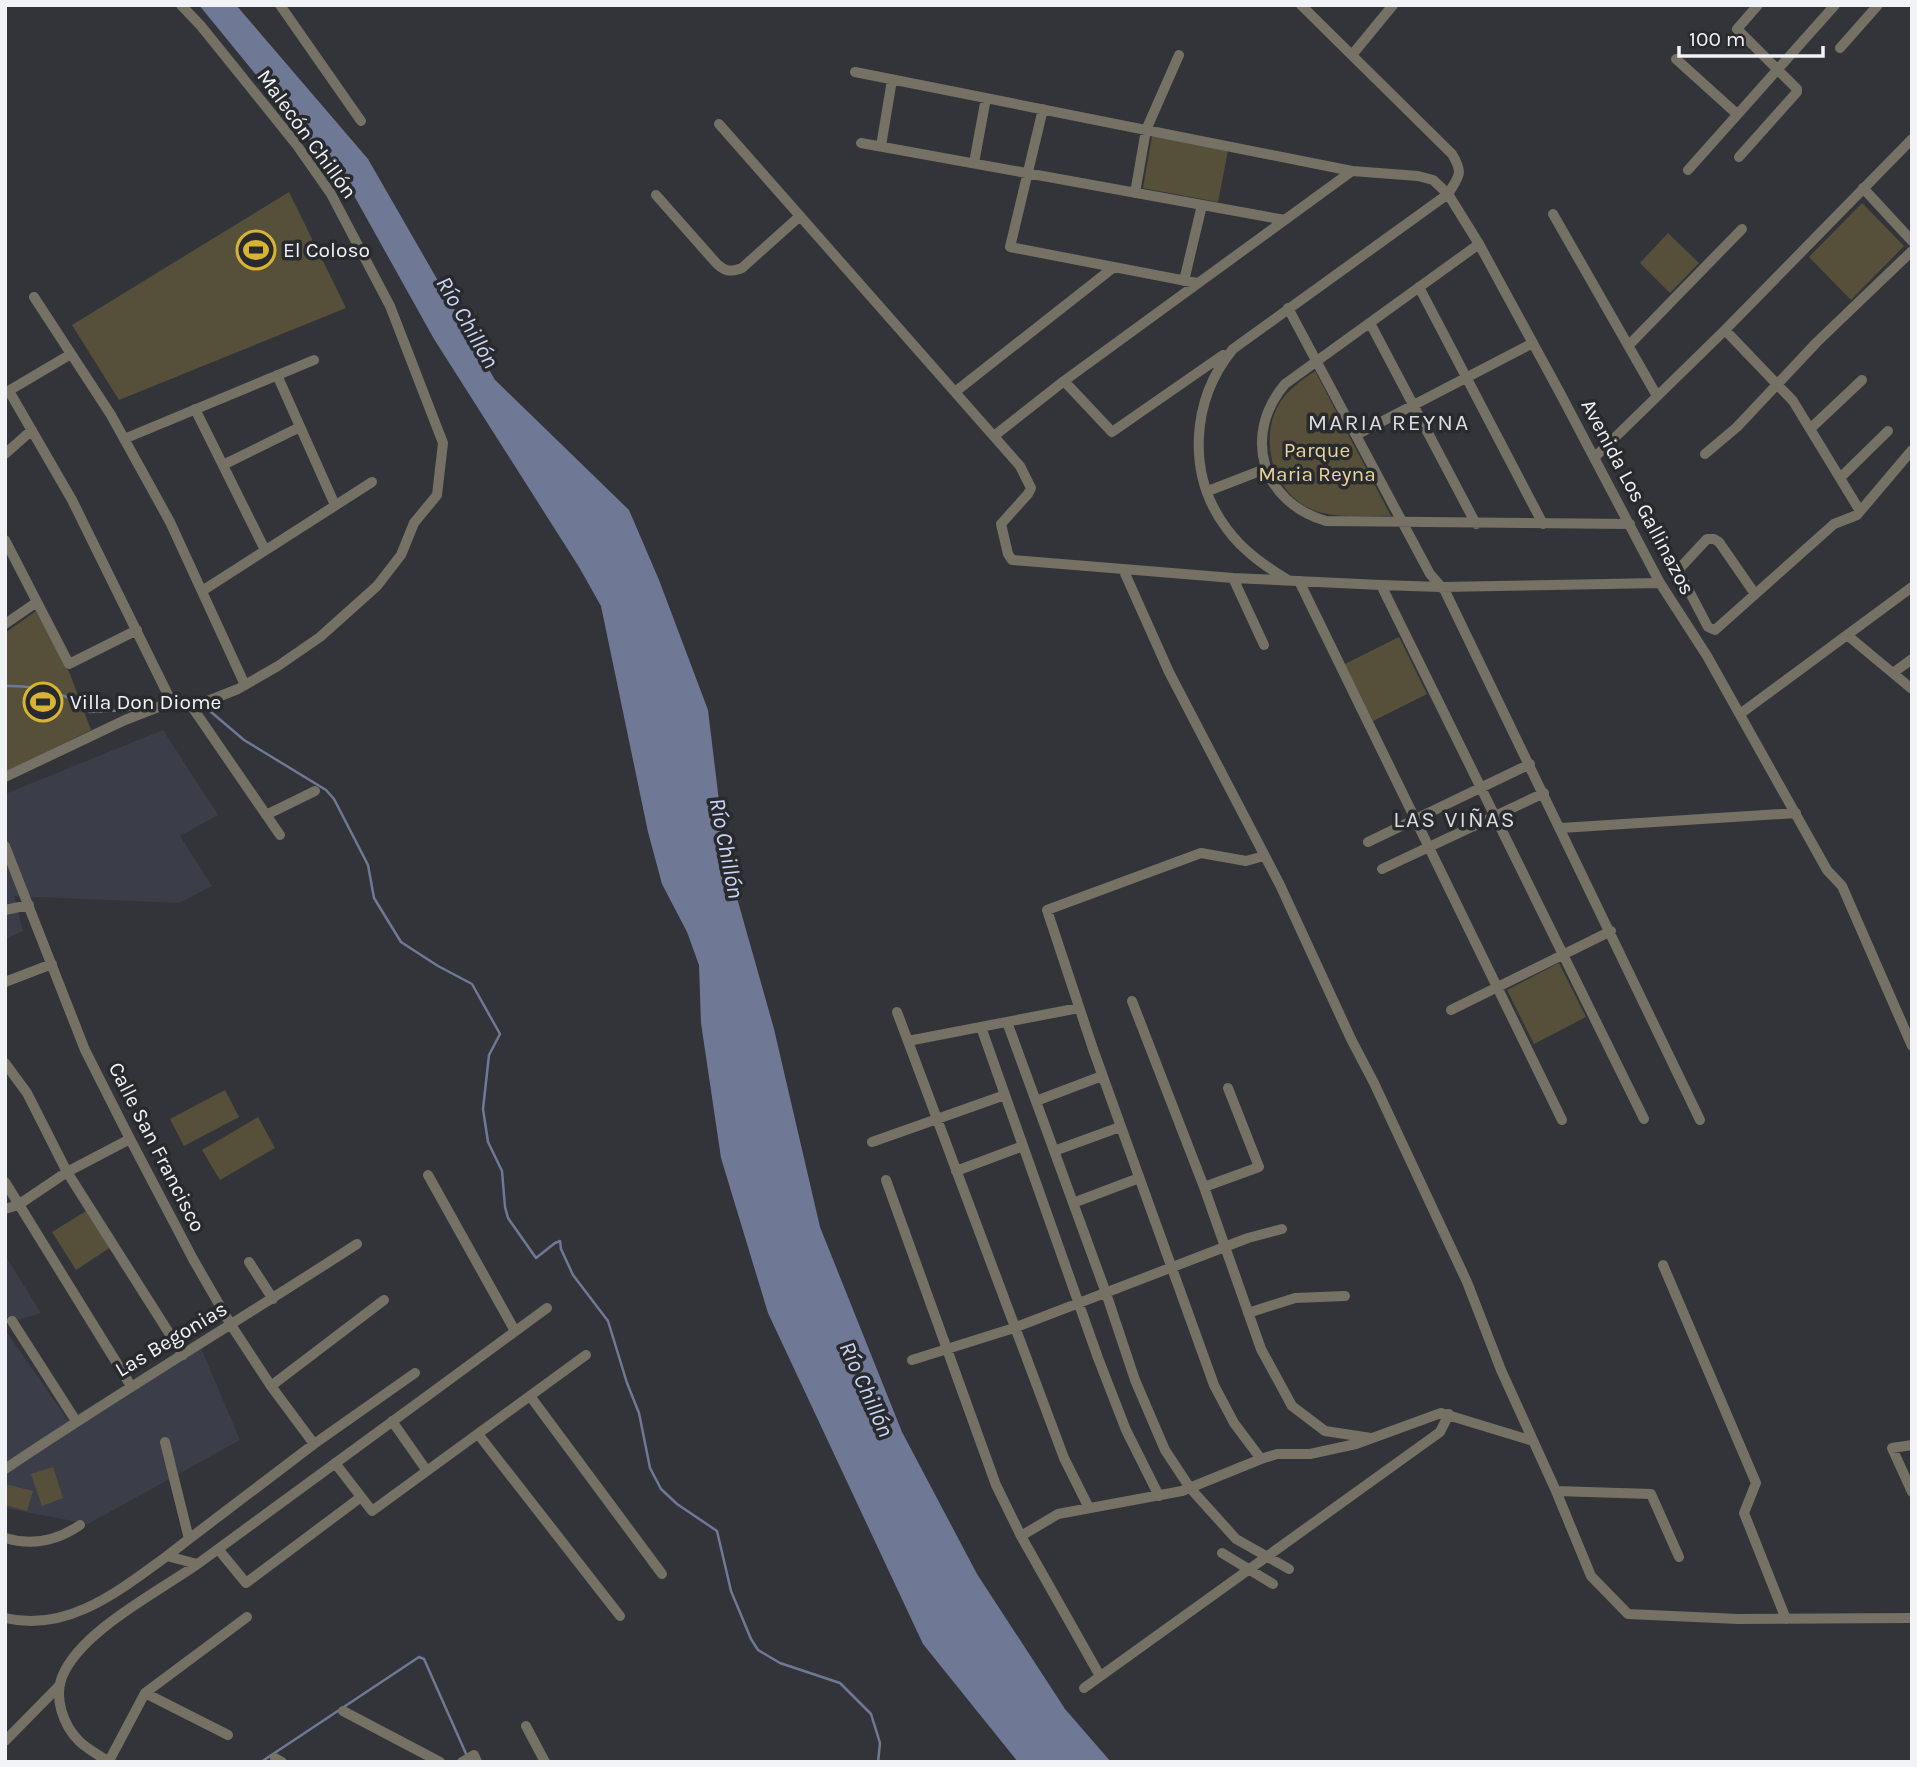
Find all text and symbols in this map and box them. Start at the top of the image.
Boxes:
scale bar [1679,14,1822,58]
text: 100 m [1689,27,1746,51]
street label: Malecón Chillón [252,65,362,203]
sports icon: El Coloso [235,229,277,271]
place label: El Coloso [283,238,370,262]
water label: Río Chillón [430,271,505,373]
street label: Avenida Los Gallinazos [1576,395,1700,599]
district label: MARIA REYNA [1308,409,1470,436]
park label: Parque Maria Reyna [1258,438,1376,486]
sports icon: Villa Don Diome [22,681,64,723]
place label: Villa Don Diome [70,690,221,714]
water label: Río Chillón [704,796,749,901]
district label: LAS VIÑAS [1393,806,1517,833]
street label: Calle San Francisco [104,1058,210,1236]
street label: Las Begonias [111,1296,231,1382]
water label: Río Chillón [833,1337,900,1441]

